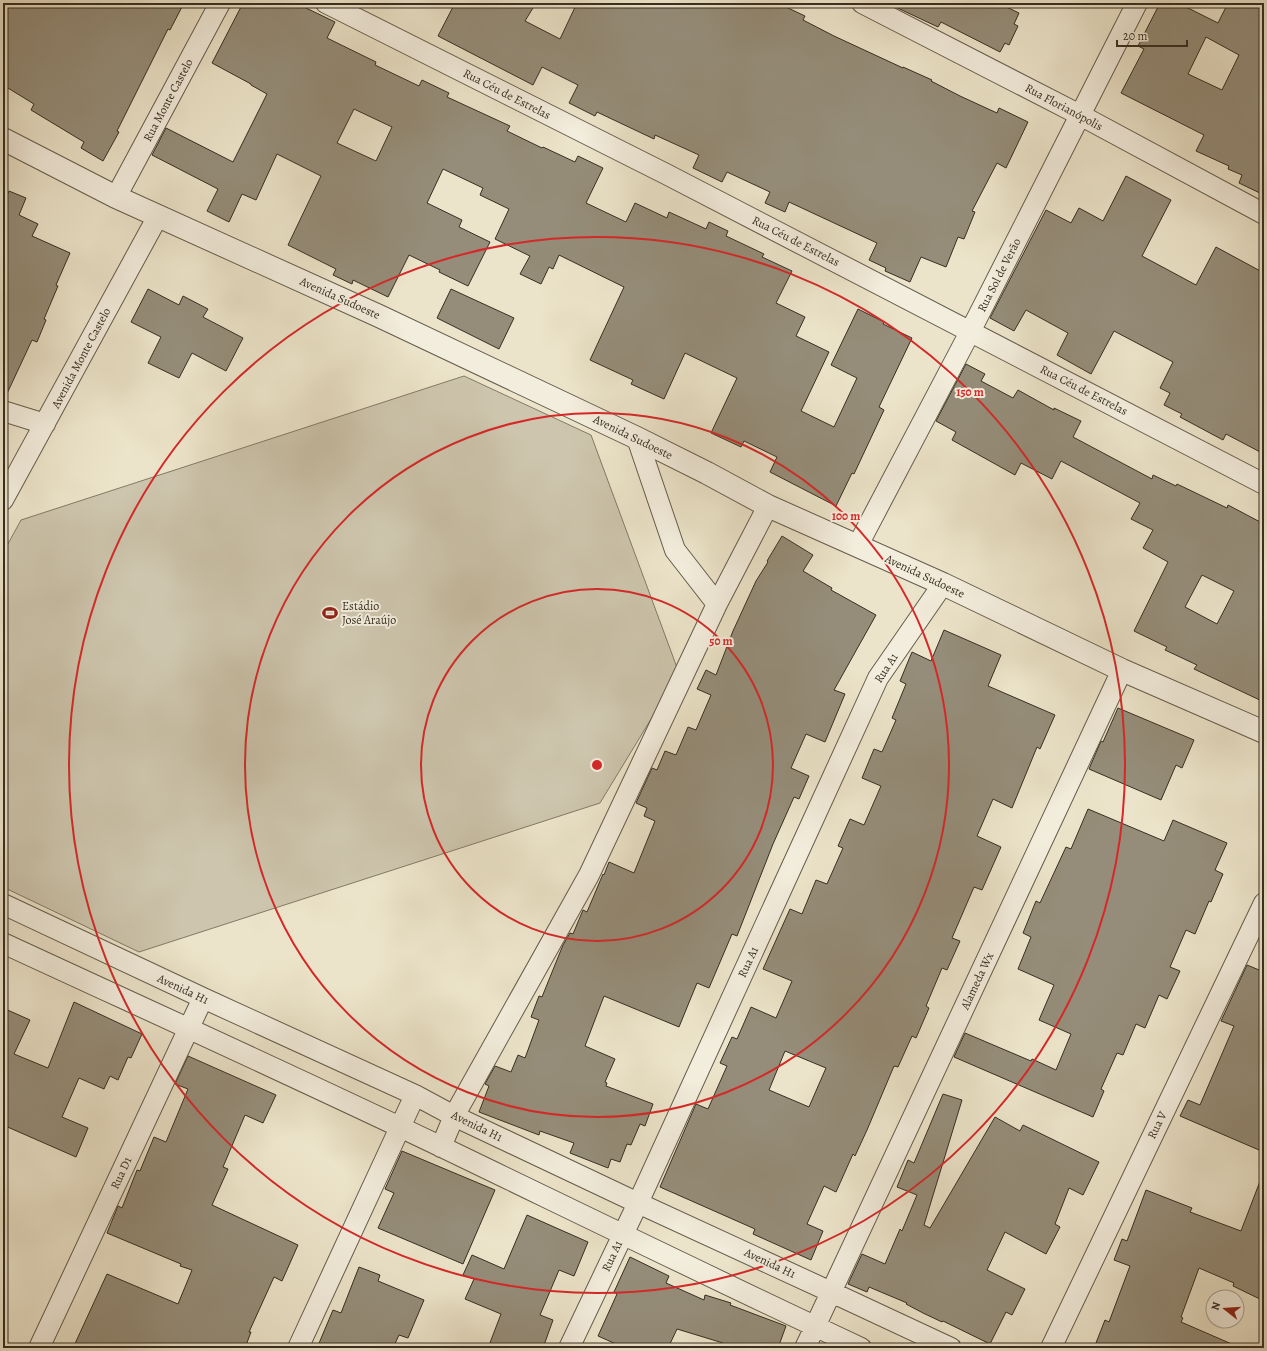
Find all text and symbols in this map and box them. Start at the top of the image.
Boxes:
scale bar [1117,22,1187,48]
text: 20 m [1123,28,1147,44]
street label: Rua Monte Castelo [139,56,197,144]
street label: Rua Céu de Estrelas [461,65,554,123]
street label: Rua Florianópolis [1022,80,1106,134]
street label: Rua Céu de Estrelas [750,212,843,270]
street label: Rua Sol de Verão [974,235,1024,315]
street label: Avenida Sudoeste [296,273,383,323]
street label: Avenida Monte Castelo [47,305,114,412]
street label: Rua Céu de Estrelas [1038,361,1131,419]
text: 150 m [956,384,984,400]
street label: Avenida Sudoeste [590,410,675,463]
text: 100 m [832,508,860,524]
street label: Avenida Sudoeste [882,550,968,602]
place label: Estádio José Araújo [342,598,396,628]
sports icon: Estádio José Araújo [321,604,339,622]
text: 50 m [709,633,733,649]
street label: Rua A1 [870,650,902,686]
centre of rings [590,758,604,772]
street label: Rua A1 [734,944,762,980]
street label: Alameda Wx [956,949,997,1013]
street label: Avenida H1 [154,970,211,1008]
street label: Avenida H1 [448,1106,505,1145]
street label: Rua V [1144,1108,1171,1141]
street label: Rua D1 [107,1154,135,1192]
street label: Rua A1 [598,1238,626,1274]
street label: Avenida H1 [741,1244,798,1282]
north arrow [1205,1289,1245,1329]
text: N [1208,1300,1224,1312]

